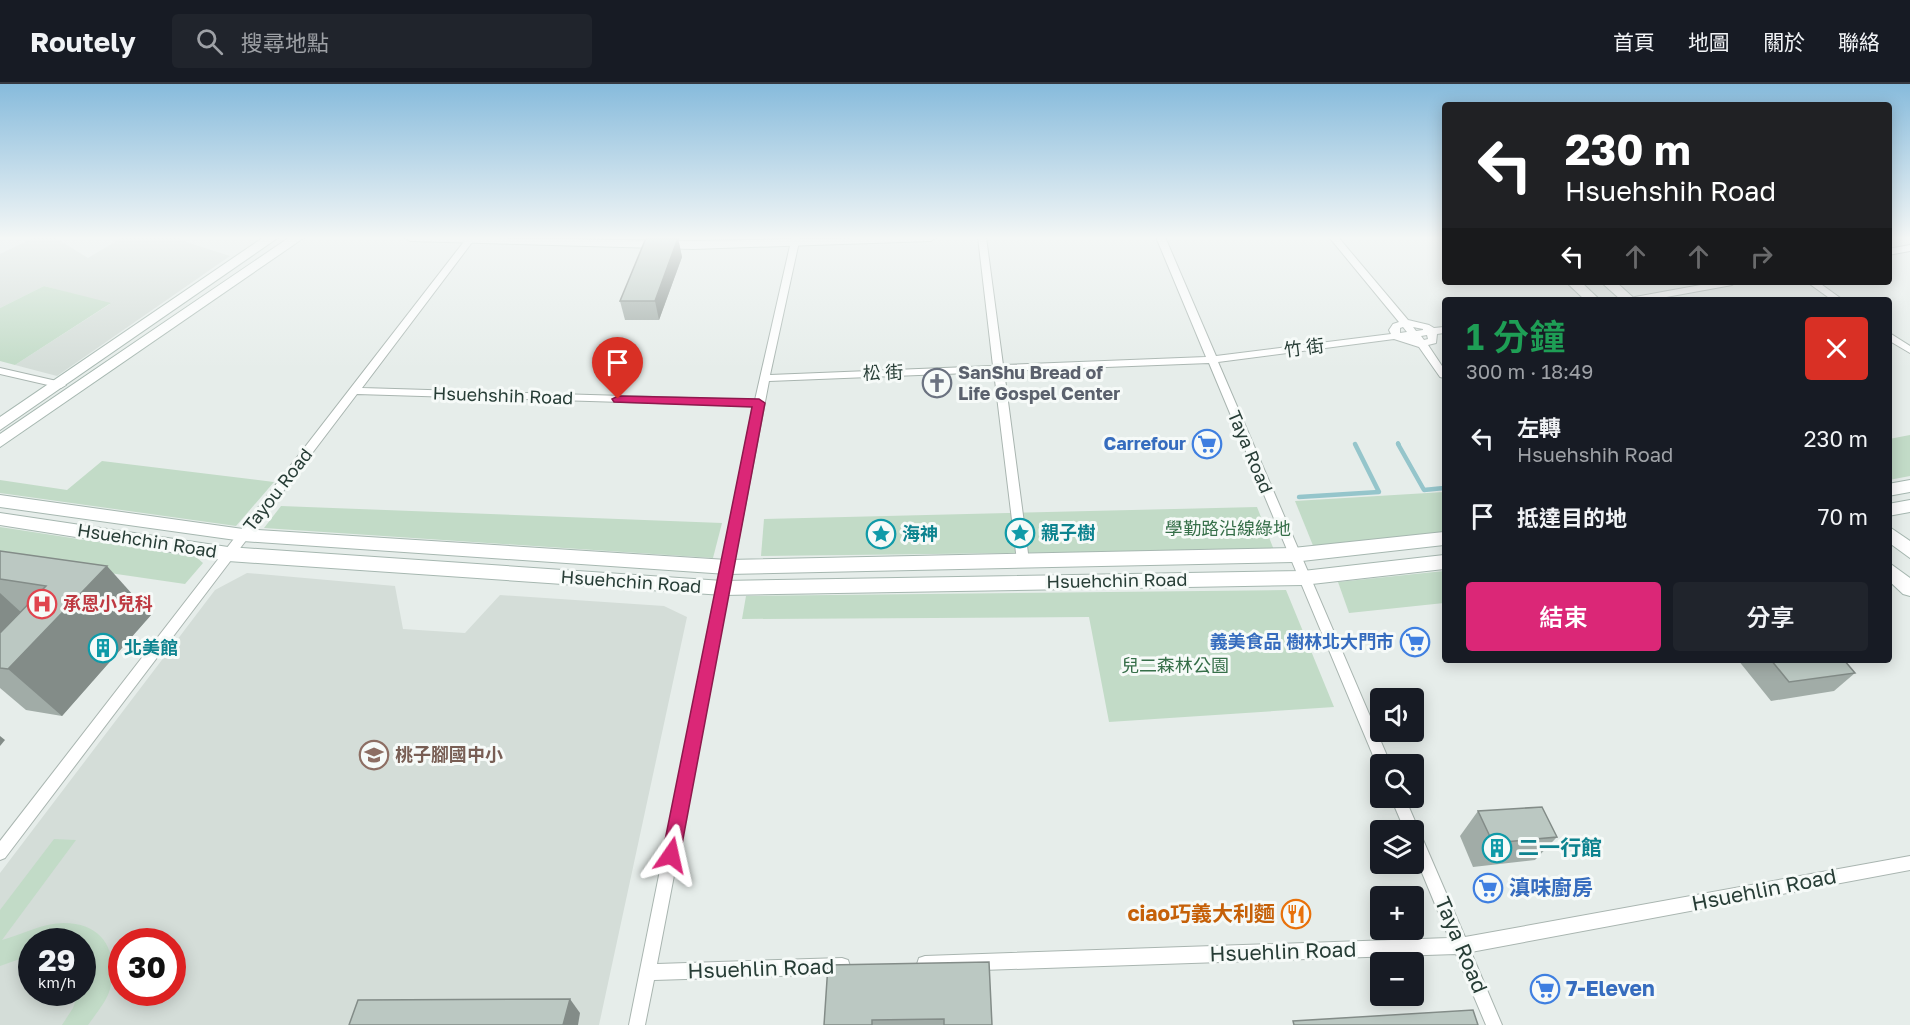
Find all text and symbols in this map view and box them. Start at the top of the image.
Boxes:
search box [172,14,592,68]
text: Routely [30,25,136,58]
icon: search [193,25,226,58]
text: 搜尋地點 [241,29,329,56]
text: 首頁 [1613,29,1655,55]
text: 地圖 [1688,29,1730,55]
text: 關於 [1763,29,1805,55]
text: 聯絡 [1838,29,1880,55]
text: 230 m [1565,124,1691,174]
icon: left [1466,126,1544,204]
text: Hsuehshih Road [1565,175,1776,207]
icon: left [1556,240,1589,273]
icon: ahead [1619,240,1652,273]
icon: ahead [1682,240,1715,273]
icon: right [1745,240,1778,273]
text: 1 分鐘 [1466,315,1565,358]
button: close [1805,317,1868,380]
street label: 竹 街 [1282,334,1325,360]
pin [592,337,643,399]
icon: arrive [601,346,634,379]
text: 300 m · 18:49 [1466,359,1593,383]
street label: 松 街 [862,360,904,384]
place label: SanShu Bread of Life Gospel Center [958,361,1120,404]
church icon: SanShu Bread of Life Gospel Center [921,367,953,399]
street label: Hsuehshih Road [432,382,574,408]
street label: Taya Road [1224,407,1278,496]
text: 左轉 [1517,414,1561,441]
icon: left [1466,422,1499,455]
text: 230 m [1804,425,1868,452]
supermarket icon: Carrefour [1191,428,1223,460]
place label: Carrefour [1103,432,1186,454]
text: Hsuehshih Road [1517,442,1673,466]
street label: Tayou Road [238,443,316,535]
icon: arrive [1466,500,1499,533]
text: 70 m [1818,503,1868,530]
text: 抵達目的地 [1517,504,1627,531]
place icon: 親子樹 [1004,517,1036,549]
park label: 學勤路沿線綠地 [1165,517,1291,539]
street label: Hsuehchin Road [76,518,219,562]
place icon: 海神 [865,518,897,550]
place label: 親子樹 [1041,521,1095,543]
place label: 海神 [902,522,938,544]
street label: Hsuehchin Road [560,565,702,597]
street label: Hsuehchin Road [1046,568,1188,592]
button: 結束 [1466,582,1661,651]
button: 分享 [1673,582,1868,651]
hospital icon: 承恩小兒科 [26,588,58,620]
place label: 承恩小兒科 [63,592,153,614]
supermarket icon: 義美食品 樹林北大門市 [1399,626,1431,658]
place label: 義美食品 樹林北大門市 [1210,630,1394,652]
building icon: 北美館 [87,632,119,664]
place label: 北美館 [124,636,178,658]
park label: 兒二森林公園 [1121,654,1229,676]
map controls [1370,688,1424,1006]
button: sound [1370,688,1424,742]
school or university icon: 桃子腳國中小 [358,739,390,771]
place label: 桃子腳國中小 [395,743,503,765]
button: search [1370,754,1424,808]
button: layers [1370,820,1424,874]
position arrow [639,823,703,887]
building icon: 二一行館 [1481,832,1513,864]
place label: 二一行館 [1518,834,1602,860]
street label: Hsuehlin Road [1689,862,1838,916]
supermarket icon: 滇味廚房 [1472,872,1504,904]
place label: 滇味廚房 [1509,874,1593,900]
button: + [1370,886,1424,940]
street label: Taya Road [1430,892,1494,997]
restaurant icon: ciao巧義大利麵 [1280,898,1312,930]
place label: ciao巧義大利麵 [1127,900,1275,926]
speed limit sign: 30 [108,928,186,1006]
street label: Hsuehlin Road [1209,935,1357,967]
text: 29 [38,942,76,978]
street label: Hsuehlin Road [687,952,835,984]
button: − [1370,952,1424,1006]
text: km/h [38,973,76,991]
supermarket icon: 7-Eleven [1529,973,1561,1005]
place label: 7-Eleven [1566,975,1655,1001]

